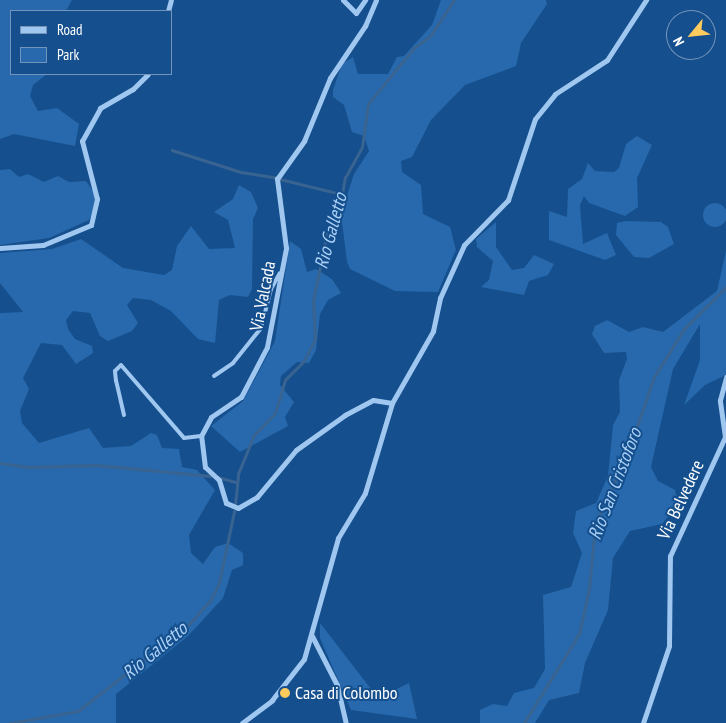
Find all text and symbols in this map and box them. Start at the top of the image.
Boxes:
legend [10,10,172,75]
north arrow [666,10,716,60]
text: Road [57,20,83,39]
text: N [669,34,688,49]
text: Park [57,45,79,64]
water label: Rio Galletto [310,191,352,271]
street label: Via Valcada [246,259,280,333]
water label: Rio San Cristoforo [583,425,647,543]
street label: Via Belvedere [653,457,709,543]
water label: Rio Galletto [118,617,192,685]
place label: Casa di Colombo [295,682,398,704]
marker: Casa di Colombo [279,687,291,699]

